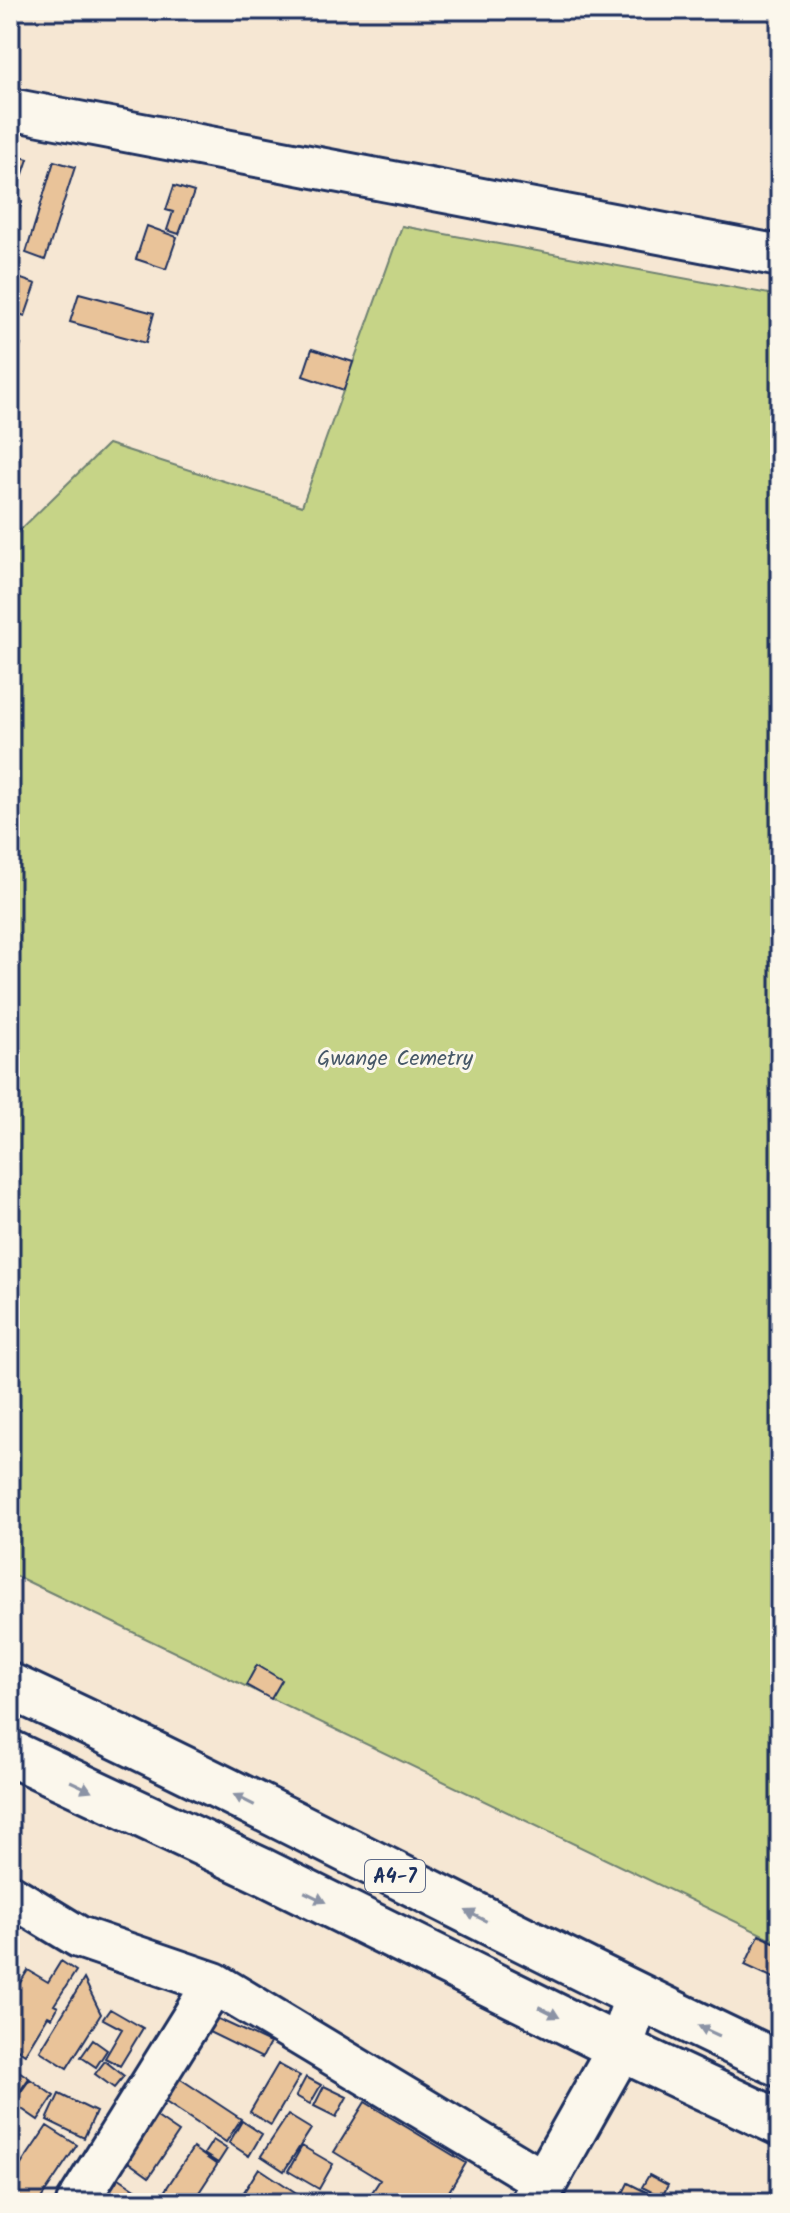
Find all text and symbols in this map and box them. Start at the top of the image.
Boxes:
park label: Gwange Cemetry [317,1042,474,1077]
one-way arrow [69,1779,92,1793]
one-way arrow [232,1793,255,1806]
road number: A4-7 [365,1860,425,1892]
one-way arrow [304,1891,327,1904]
one-way arrow [464,1910,487,1923]
one-way arrow [537,2006,560,2019]
one-way arrow [698,2024,721,2038]

